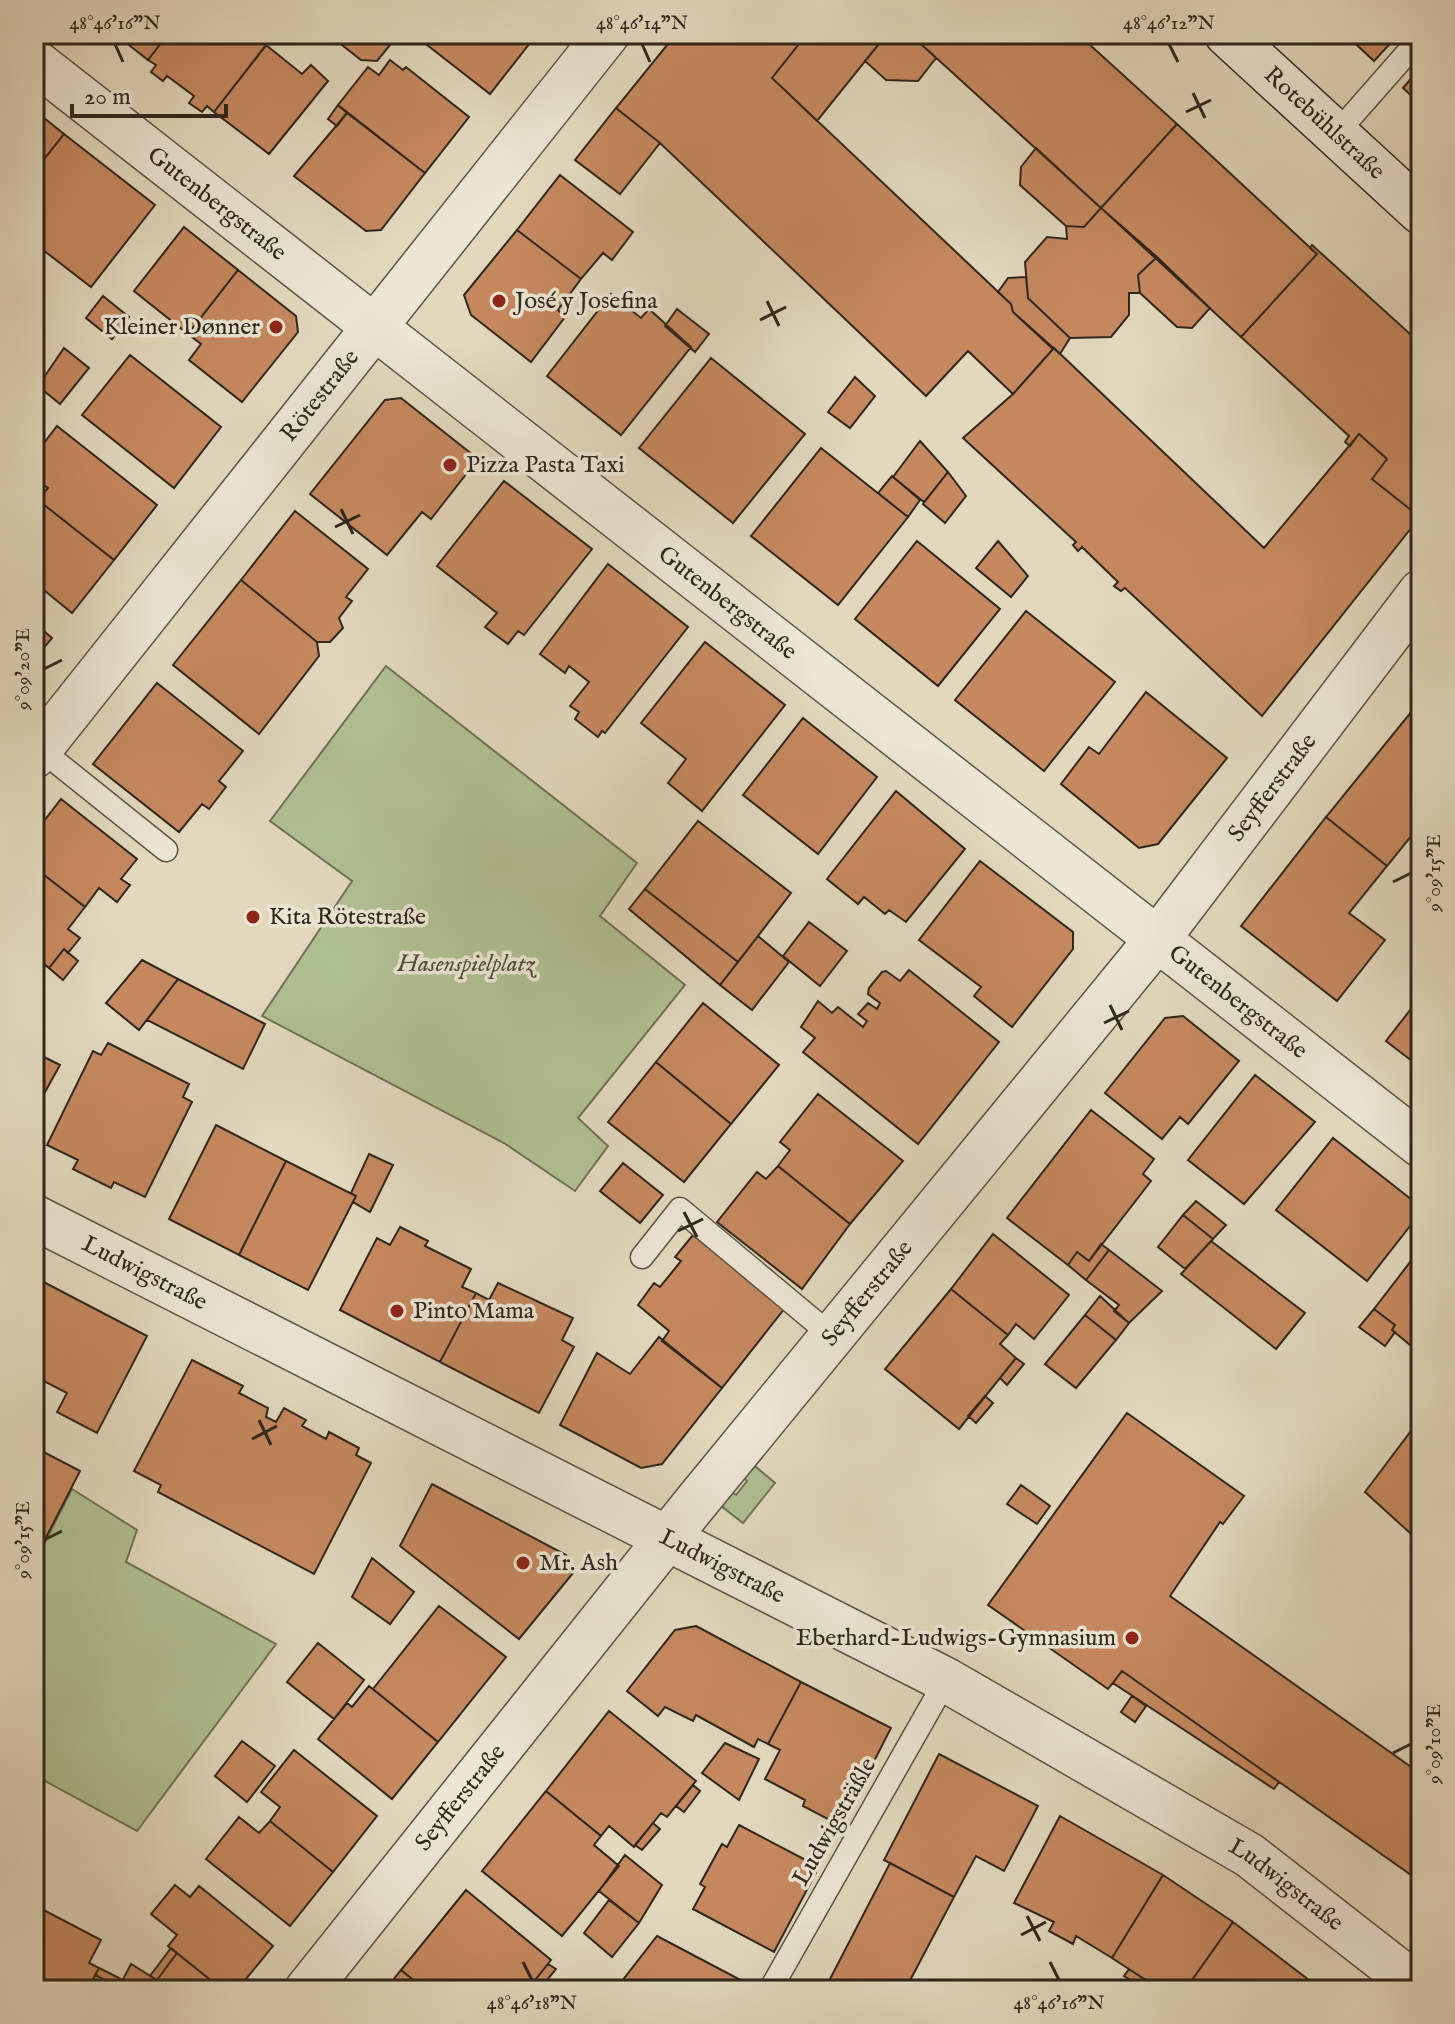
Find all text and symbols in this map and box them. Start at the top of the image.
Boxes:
text: 48°46'16"N [70,11,160,36]
text: 48°46'14"N [596,11,688,36]
text: 48°46'12"N [1123,11,1215,36]
street label: Rotebühlstraße [1257,60,1392,187]
scale bar [72,68,226,118]
text: 20 m [84,82,131,113]
street label: Gutenbergstraße [141,140,293,268]
place label: José y Josefina [512,286,658,317]
marker: José y Josefina [490,292,508,310]
place label: Kleiner Dønner [103,312,260,343]
marker: Kleiner Dønner [267,318,285,336]
street label: Rötestraße [274,343,366,448]
place label: Pizza Pasta Taxi [466,450,625,481]
marker: Pizza Pasta Taxi [441,456,459,474]
street label: Gutenbergstraße [651,539,803,667]
text: 9°09'20"E [11,628,36,711]
street label: Seyfferstraße [1221,727,1324,848]
text: 9°09'15"E [1422,834,1447,913]
place label: Kita Rötestraße [269,902,426,933]
marker: Kita Rötestraße [244,908,262,926]
street label: Gutenbergstraße [1162,938,1314,1066]
park label: Hasenspielplatz [397,949,537,980]
street label: Ludwigstraße [77,1228,212,1318]
street label: Seyfferstraße [814,1234,920,1353]
place label: Pinto Mama [413,1296,535,1327]
marker: Pinto Mama [388,1302,406,1320]
text: 9°09'15"E [11,1501,36,1580]
street label: Ludwigstraße [654,1522,790,1611]
place label: Mr. Ash [539,1548,618,1579]
marker: Mr. Ash [514,1554,532,1572]
place label: Eberhard-Ludwigs-Gymnasium [796,1623,1116,1654]
marker: Eberhard-Ludwigs-Gymnasium [1123,1629,1141,1647]
text: 9°09'10"E [1422,1704,1447,1785]
street label: Seyfferstraße [408,1738,513,1858]
street label: Ludwigsträßle [786,1752,884,1892]
street label: Ludwigstraße [1223,1831,1350,1938]
text: 48°46'18"N [487,1991,577,2016]
text: 48°46'16"N [1014,1991,1104,2016]

